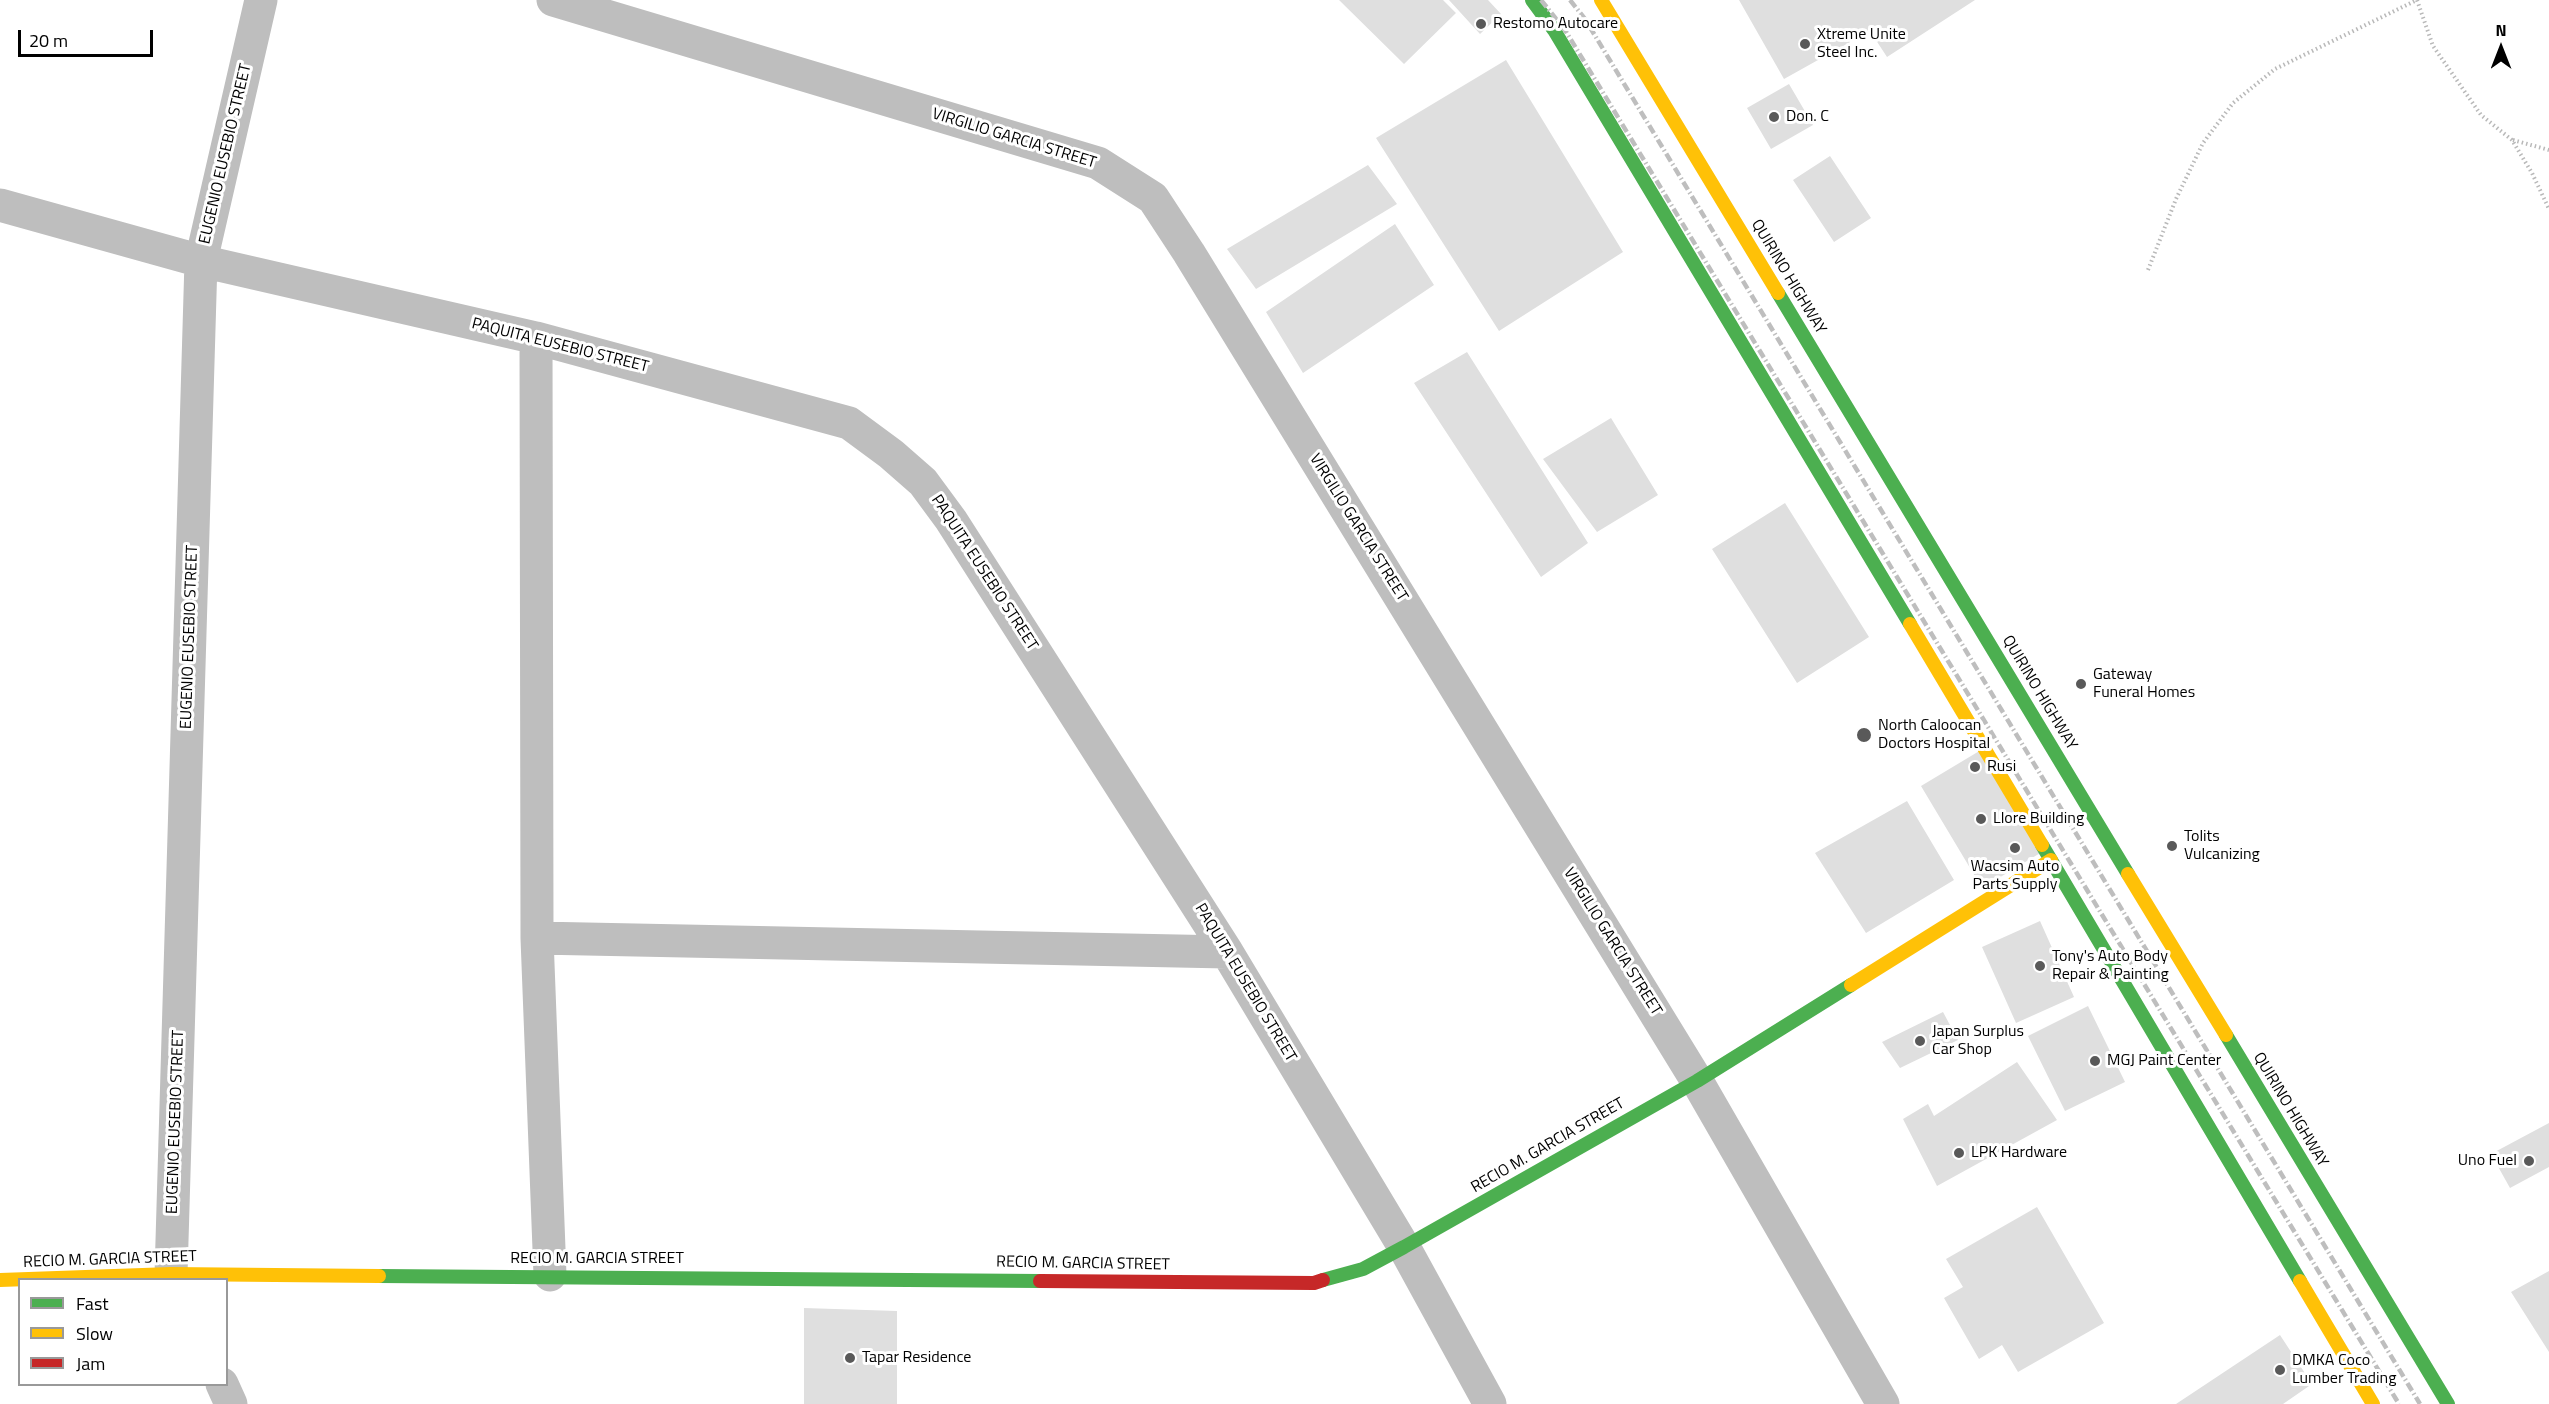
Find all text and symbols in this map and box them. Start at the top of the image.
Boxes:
place label: Restomo Autocare [1493,14,1618,34]
marker: Restomo Autocare [1474,17,1488,31]
scale bar [21,18,156,56]
north arrow [2471,18,2531,78]
text: N [2495,18,2507,42]
place label: Xtreme Unite Steel Inc. [1817,25,1906,63]
text: 20 m [29,27,68,54]
marker: Xtreme Unite Steel Inc. [1798,37,1812,51]
street label: EUGENIO EUSEBIO STREET [196,62,256,246]
street label: VIRGILIO GARCIA STREET [930,105,1098,173]
place label: Don. C [1786,107,1829,127]
marker: Don. C [1767,110,1781,124]
street label: QUIRINO HIGHWAY [1746,216,1830,338]
street label: PAQUITA EUSEBIO STREET [470,315,650,377]
street label: VIRGILIO GARCIA STREET [1305,451,1411,605]
street label: PAQUITA EUSEBIO STREET [927,492,1041,654]
street label: EUGENIO EUSEBIO STREET [177,545,203,729]
street label: QUIRINO HIGHWAY [1997,632,2081,754]
place label: Gateway Funeral Homes [2093,665,2195,703]
marker: Gateway Funeral Homes [2074,677,2088,691]
place label: North Caloocan Doctors Hospital [1878,716,1990,754]
marker: North Caloocan Doctors Hospital [1855,726,1873,744]
place label: Rusi [1987,757,2016,777]
marker: Rusi [1968,760,1982,774]
place label: Llore Building [1993,809,2084,829]
marker: Llore Building [1974,812,1988,826]
place label: Tolits Vulcanizing [2184,827,2260,865]
marker: Tolits Vulcanizing [2165,839,2179,853]
marker: Wacsim Auto Parts Supply [2008,841,2022,855]
place label: Wacsim Auto Parts Supply [1971,857,2059,895]
street label: VIRGILIO GARCIA STREET [1559,865,1665,1019]
street label: PAQUITA EUSEBIO STREET [1190,900,1300,1066]
place label: Tony's Auto Body Repair & Painting [2052,947,2169,985]
marker: Tony's Auto Body Repair & Painting [2033,959,2047,973]
place label: Japan Surplus Car Shop [1932,1022,2024,1060]
street label: EUGENIO EUSEBIO STREET [163,1030,189,1214]
marker: Japan Surplus Car Shop [1913,1034,1927,1048]
street label: QUIRINO HIGHWAY [2248,1049,2332,1171]
place label: MGJ Paint Center [2107,1051,2221,1071]
marker: MGJ Paint Center [2088,1054,2102,1068]
street label: RECIO M. GARCIA STREET [1468,1094,1628,1198]
place label: LPK Hardware [1971,1143,2067,1163]
marker: LPK Hardware [1952,1146,1966,1160]
place label: Uno Fuel [2458,1151,2517,1171]
marker: Uno Fuel [2522,1154,2536,1168]
street label: RECIO M. GARCIA STREET [23,1247,197,1273]
street label: RECIO M. GARCIA STREET [510,1249,684,1269]
street label: RECIO M. GARCIA STREET [996,1253,1170,1275]
legend [18,1278,228,1386]
text: Fast [76,1290,109,1317]
text: Slow [76,1320,113,1347]
place label: Tapar Residence [862,1348,971,1368]
text: Jam [76,1350,105,1377]
marker: Tapar Residence [843,1351,857,1365]
place label: DMKA Coco Lumber Trading [2292,1351,2396,1389]
marker: DMKA Coco Lumber Trading [2273,1363,2287,1377]

